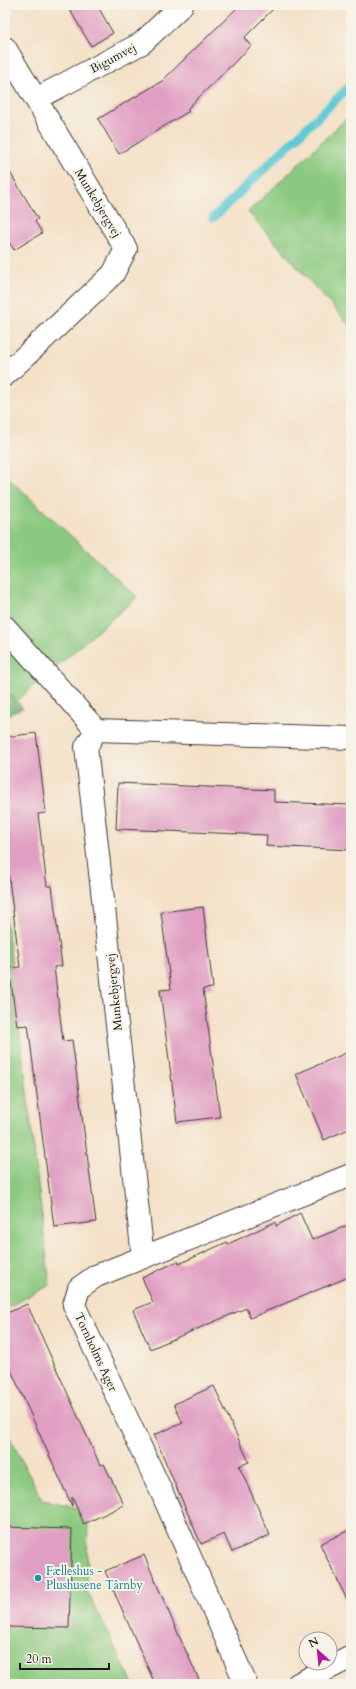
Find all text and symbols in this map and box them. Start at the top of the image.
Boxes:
street label: Bigumvej [87,39,139,77]
street label: Munkebjergvej [71,166,125,240]
street label: Munkebjergvej [102,952,126,1032]
street label: Tornholms Ager [71,1310,121,1394]
place label: Fælleshus - Plushusene Tårnby [46,1563,143,1593]
marker: Fælleshus - Plushusene Tårnby [33,1573,43,1583]
north arrow [298,1631,338,1671]
text: N [306,1633,322,1651]
scale bar [20,1645,109,1671]
text: 20 m [26,1651,53,1667]

